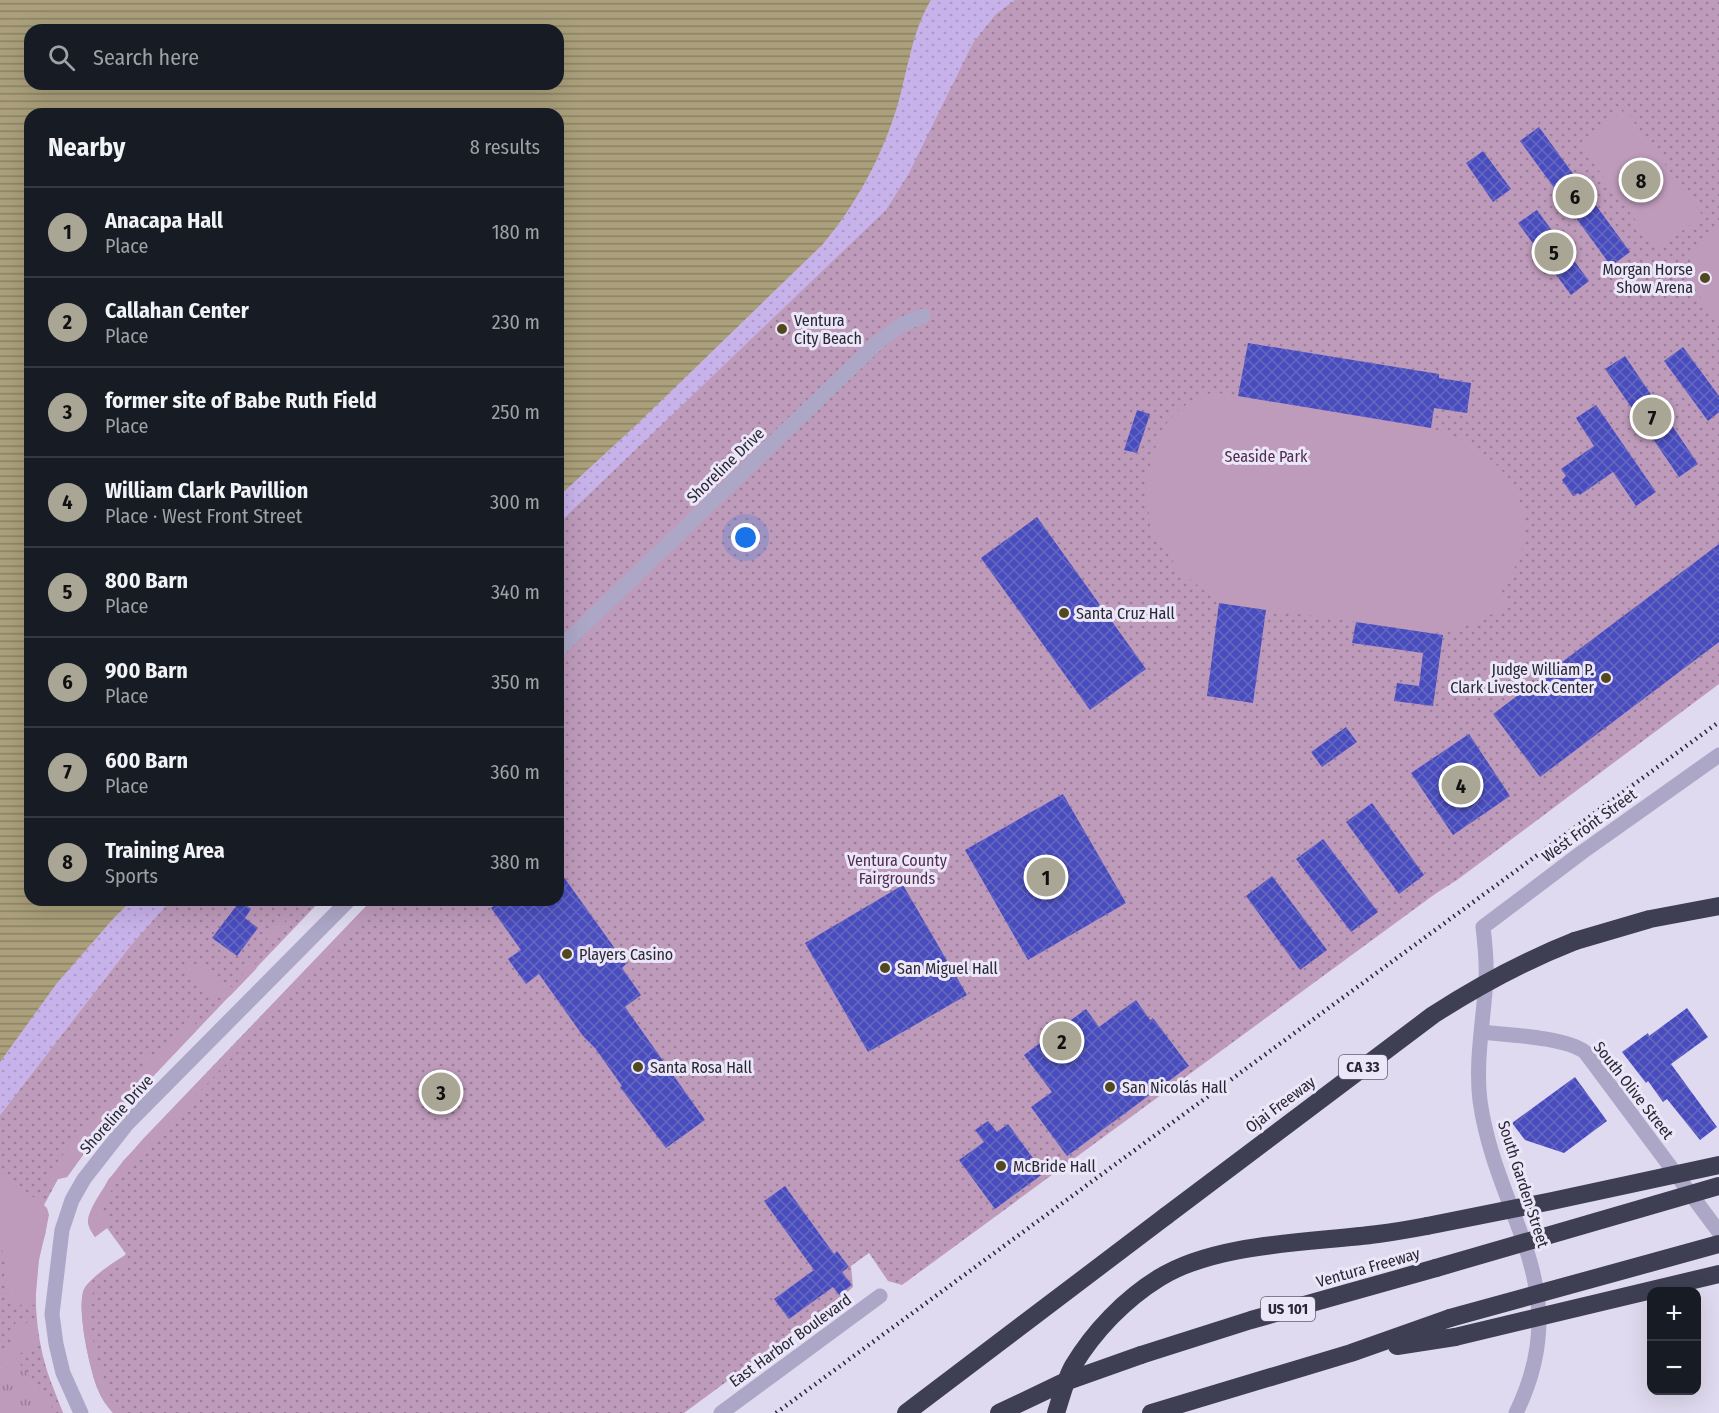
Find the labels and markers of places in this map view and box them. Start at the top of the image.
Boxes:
pin: 8 [1622,158,1660,202]
pin: 6 [1556,174,1594,218]
pin: 5 [1534,230,1574,274]
place label: Morgan Horse Show Arena [1602,260,1693,297]
marker: Morgan Horse Show Arena [1698,271,1712,285]
place label: Ventura City Beach [794,311,862,348]
marker: Ventura City Beach [775,322,789,336]
pin: 7 [1632,394,1672,440]
place label: Santa Cruz Hall [1076,604,1175,623]
marker: Santa Cruz Hall [1057,606,1071,620]
place label: Judge William P. Clark Livestock Center [1450,660,1594,697]
marker: Judge William P. Clark Livestock Center [1599,671,1613,685]
pin: 4 [1442,762,1480,808]
pin: 1 [1026,854,1066,900]
place label: Players Casino [579,945,673,964]
marker: Players Casino [560,947,574,961]
place label: San Miguel Hall [897,959,998,978]
marker: San Miguel Hall [878,961,892,975]
pin: 2 [1042,1018,1082,1064]
place label: Santa Rosa Hall [650,1058,752,1077]
marker: Santa Rosa Hall [631,1060,645,1074]
pin: 3 [422,1070,460,1114]
place label: San Nicolás Hall [1122,1078,1227,1097]
marker: San Nicolás Hall [1103,1080,1117,1094]
place label: McBride Hall [1013,1157,1096,1176]
marker: McBride Hall [994,1159,1008,1173]

